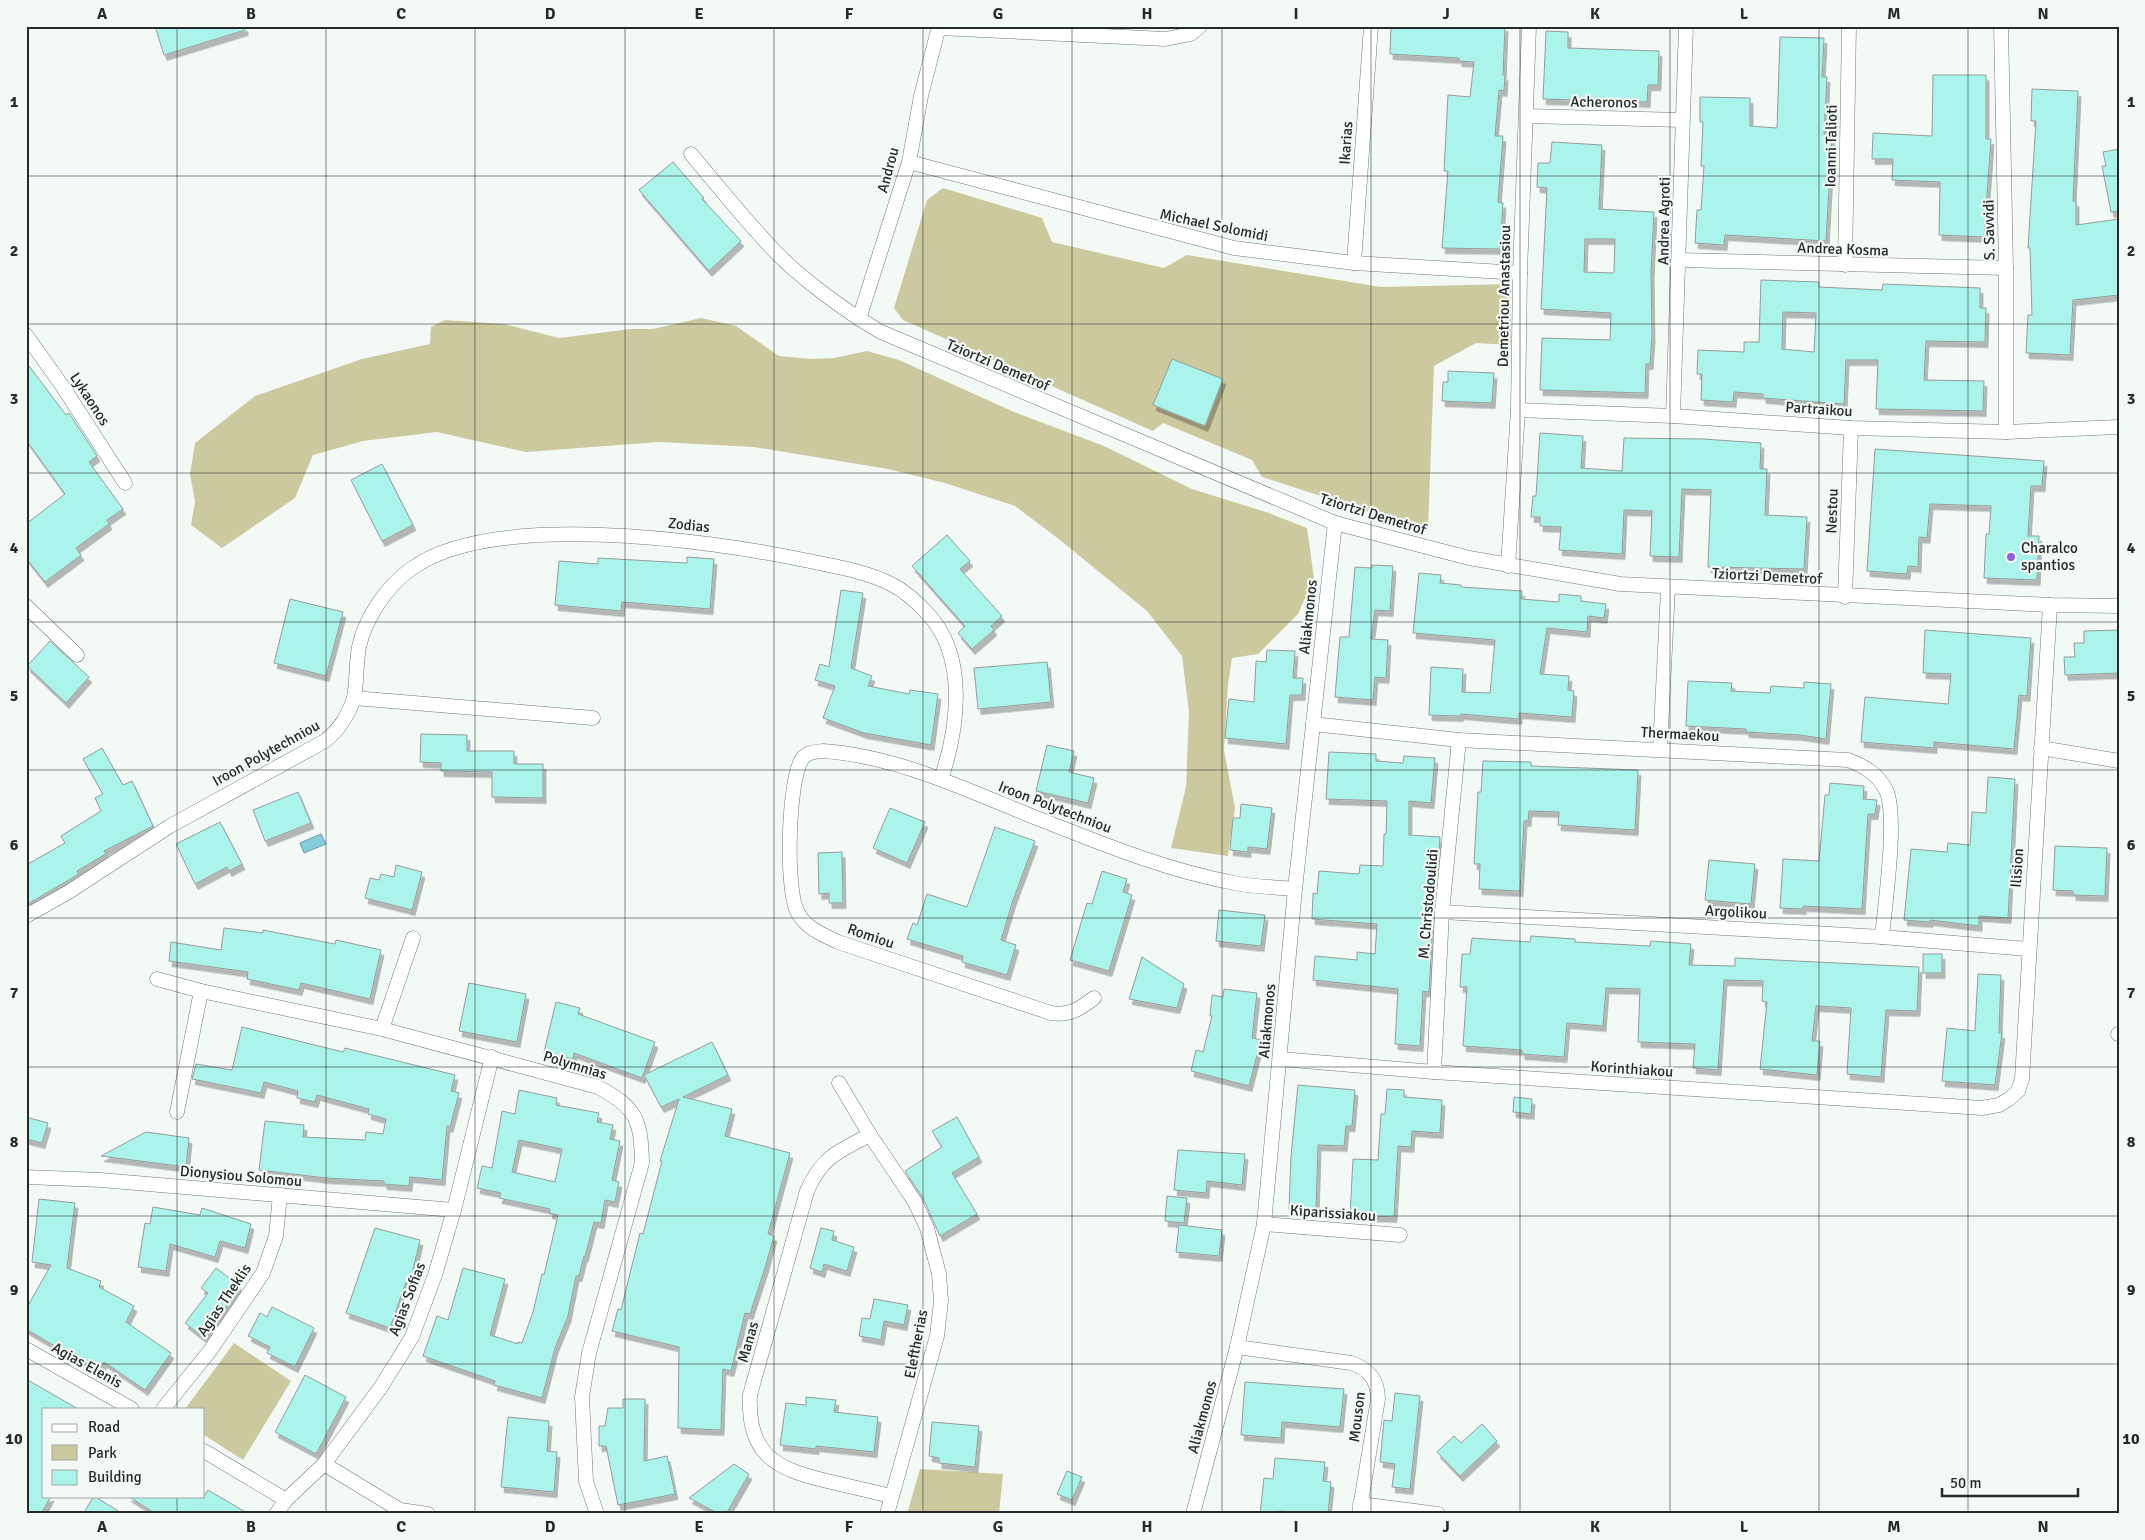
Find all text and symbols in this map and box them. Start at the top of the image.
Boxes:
text: A [97,4,108,24]
text: B [246,4,256,24]
text: C [396,4,406,24]
text: D [545,4,556,24]
text: E [694,4,704,24]
text: F [845,4,854,24]
text: G [993,4,1003,24]
text: H [1142,4,1152,24]
text: I [1293,4,1299,24]
text: J [1442,4,1450,24]
text: K [1590,4,1600,24]
text: L [1740,4,1749,24]
text: M [1887,4,1901,24]
text: N [2037,4,2049,24]
text: 1 [10,92,19,112]
street label: Acheronos [1570,92,1638,112]
text: 1 [2127,92,2136,112]
street label: Ioanni Talioti [1821,104,1841,188]
street label: Ikarias [1336,120,1357,165]
street label: Androu [873,145,903,195]
street label: Andrea Agroti [1654,177,1674,265]
street label: S. Savvidi [1979,199,1999,261]
street label: Michael Solomidi [1158,205,1270,245]
street label: Demetriou Anastasiou [1494,225,1514,367]
street label: Andrea Kosma [1797,238,1889,260]
text: 2 [10,241,18,261]
text: 2 [2127,241,2135,261]
street label: Tziortzi Demetrof [944,335,1053,395]
street label: Lykaonos [66,369,114,429]
text: 3 [10,389,18,409]
text: 3 [2127,389,2135,409]
street label: Partraikou [1785,398,1853,420]
street label: Nestou [1822,488,1842,534]
street label: Tziortzi Demetrof [1318,489,1429,539]
street label: Zodias [667,514,711,536]
text: 4 [10,538,19,558]
text: 4 [2127,538,2136,558]
place label: Charalco spantios [2021,539,2078,574]
marker: Charalco spantios [2005,551,2017,563]
street label: Tziortzi Demetrof [1711,564,1823,588]
street label: Aliakmonos [1295,578,1321,655]
text: 5 [10,686,18,706]
text: 5 [2127,686,2135,706]
street label: Iroon Polytechniou [209,716,323,790]
street label: Thermaekou [1640,723,1720,745]
street label: Iroon Polytechniou [996,777,1114,837]
text: 6 [10,835,19,855]
text: 6 [2127,835,2136,855]
street label: M. Christodoulidi [1414,848,1442,960]
street label: Ilision [2007,848,2027,888]
street label: Argolikou [1705,901,1767,923]
street label: Romiou [845,920,897,952]
text: 7 [10,983,19,1003]
street label: Aliakmonos [1255,983,1279,1059]
text: 7 [2127,983,2136,1003]
street label: Polymnias [541,1047,609,1083]
street label: Korinthiakou [1590,1057,1674,1081]
text: 8 [10,1132,19,1152]
text: 8 [2127,1132,2136,1152]
street label: Dionysiou Solomou [179,1162,303,1190]
street label: Kiparissiakou [1289,1201,1377,1225]
street label: Agias Sofias [385,1259,429,1338]
street label: Agias Theklis [193,1260,255,1340]
text: 9 [10,1280,19,1300]
text: 9 [2127,1280,2136,1300]
street label: Eleftherias [901,1308,932,1380]
street label: Manas [734,1319,763,1365]
street label: Agias Elenis [49,1338,126,1392]
street label: Aliakmonos [1184,1378,1220,1455]
street label: Mouson [1345,1391,1369,1443]
legend [42,1408,205,1498]
text: Road [88,1418,120,1436]
text: 10 [5,1429,23,1449]
text: 10 [2122,1429,2140,1449]
text: Park [88,1444,117,1462]
scale bar [1942,1465,2079,1497]
text: Building [88,1468,142,1486]
text: 50 m [1950,1474,1981,1492]
text: A [97,1517,108,1537]
text: B [246,1517,256,1537]
text: C [396,1517,406,1537]
text: D [545,1517,556,1537]
text: E [694,1517,704,1537]
text: F [845,1517,854,1537]
text: G [993,1517,1003,1537]
text: H [1142,1517,1152,1537]
text: I [1293,1517,1299,1537]
text: J [1442,1517,1450,1537]
text: K [1590,1517,1600,1537]
text: L [1740,1517,1749,1537]
text: M [1887,1517,1901,1537]
text: N [2037,1517,2049,1537]

